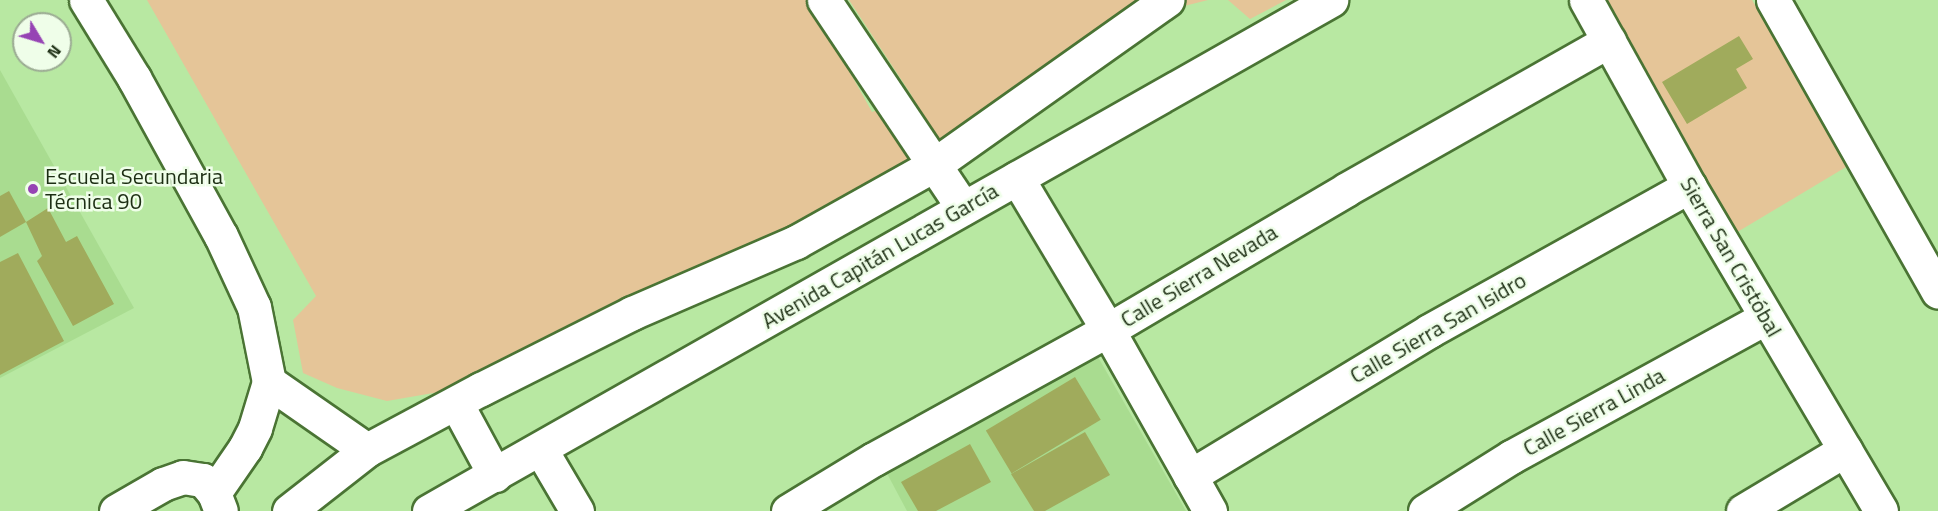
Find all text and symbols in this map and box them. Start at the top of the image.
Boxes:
north arrow [12,12,72,72]
text: N [42,40,67,64]
place label: Escuela Secundaria Técnica 90 [45,163,223,214]
street label: Sierra San Cristóbal [1675,172,1787,342]
street label: Avenida Capitán Lucas García [757,177,1003,335]
marker: Escuela Secundaria Técnica 90 [26,182,40,196]
street label: Calle Sierra Nevada [1116,219,1282,333]
street label: Calle Sierra San Isidro [1345,267,1531,389]
street label: Calle Sierra Linda [1519,362,1669,462]

